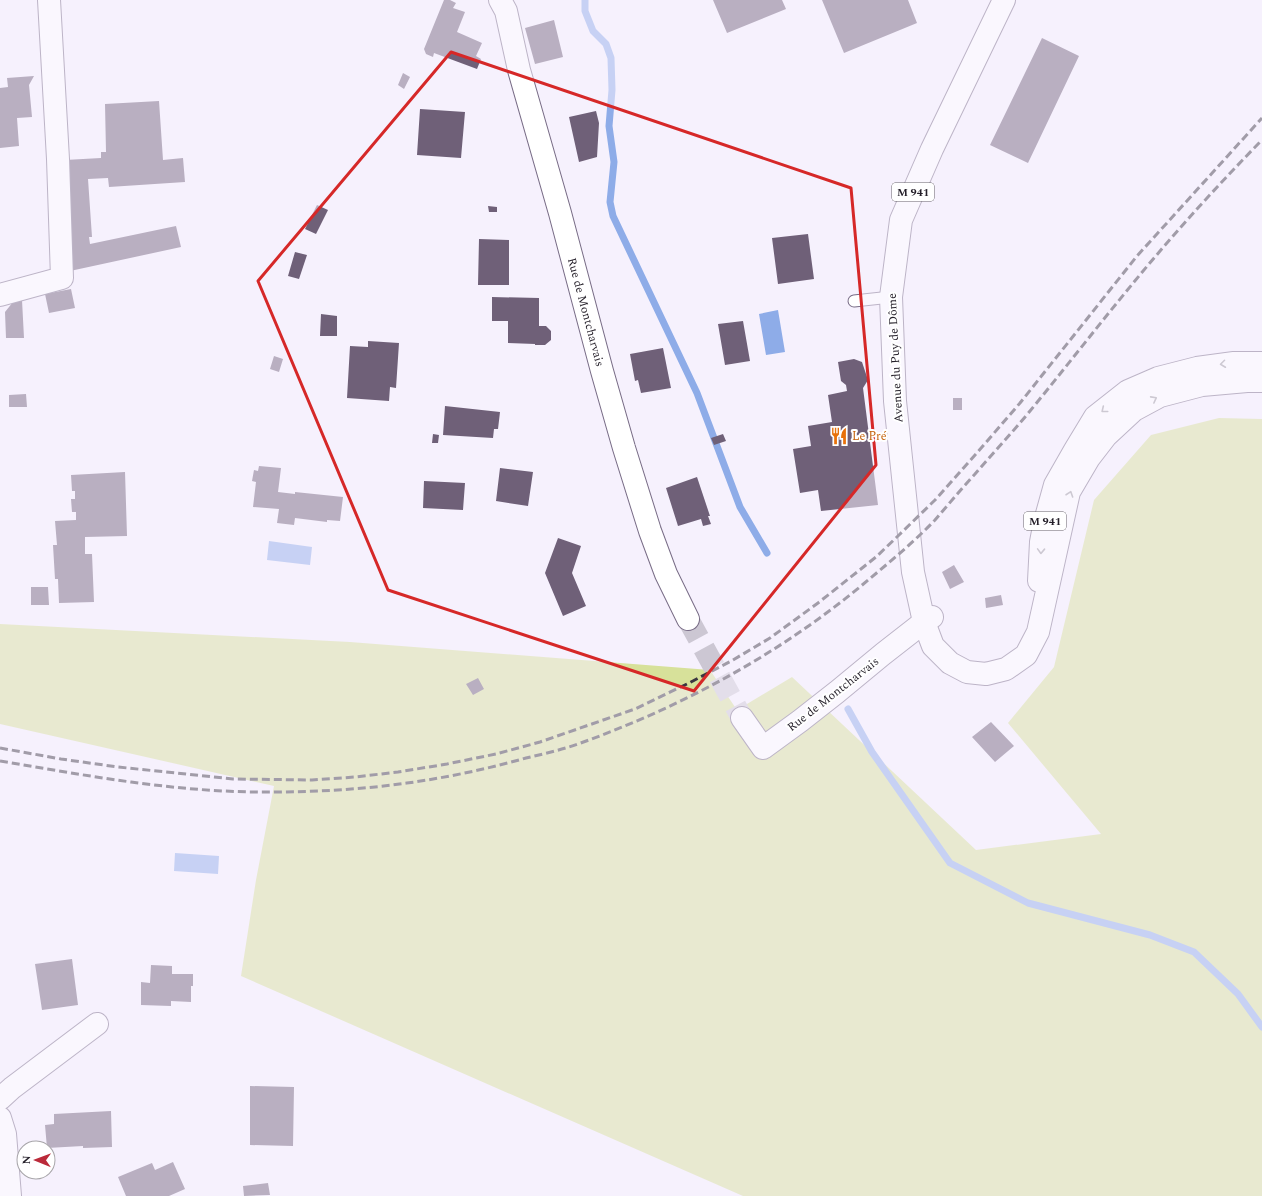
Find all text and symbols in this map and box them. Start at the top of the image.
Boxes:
road number: M 941 [892,183,934,201]
street label: Rue de Montcharvais [562,256,609,369]
street label: Avenue du Puy de Dôme [883,293,908,423]
one-way arrow [1220,360,1226,369]
one-way arrow [1150,396,1158,403]
one-way arrow [1102,406,1109,413]
restaurant icon: Le Pré [829,426,849,446]
place label: Le Pré [852,427,887,446]
one-way arrow [1065,490,1074,497]
road number: M 941 [1024,512,1066,530]
one-way arrow [1036,548,1045,554]
street label: Rue de Montcharvais [783,652,883,736]
north arrow [16,1140,56,1180]
text: N [18,1155,35,1164]

